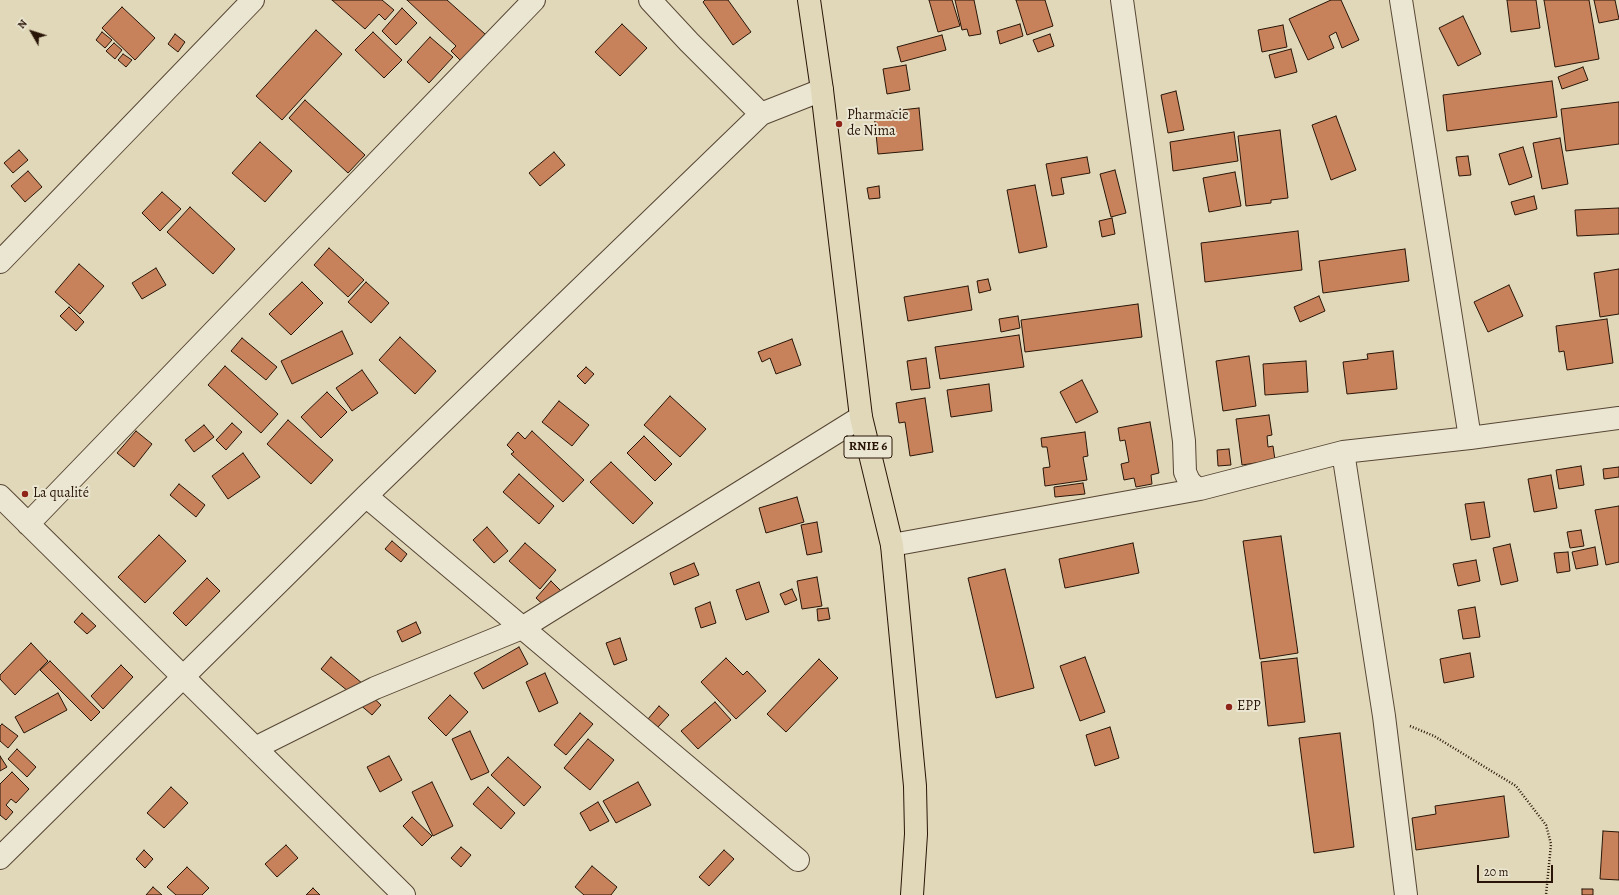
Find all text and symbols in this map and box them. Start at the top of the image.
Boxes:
north arrow [12,12,52,52]
text: N [14,16,31,32]
place label: Pharmacie de Nima [847,108,908,140]
marker: Pharmacie de Nima [834,119,844,129]
road number: RNIE 6 [844,436,892,458]
place label: La qualité [33,486,89,502]
marker: La qualité [20,489,30,499]
place label: EPP [1237,699,1261,715]
marker: EPP [1224,702,1234,712]
scale bar [1479,857,1555,883]
text: 20 m [1484,864,1508,880]

